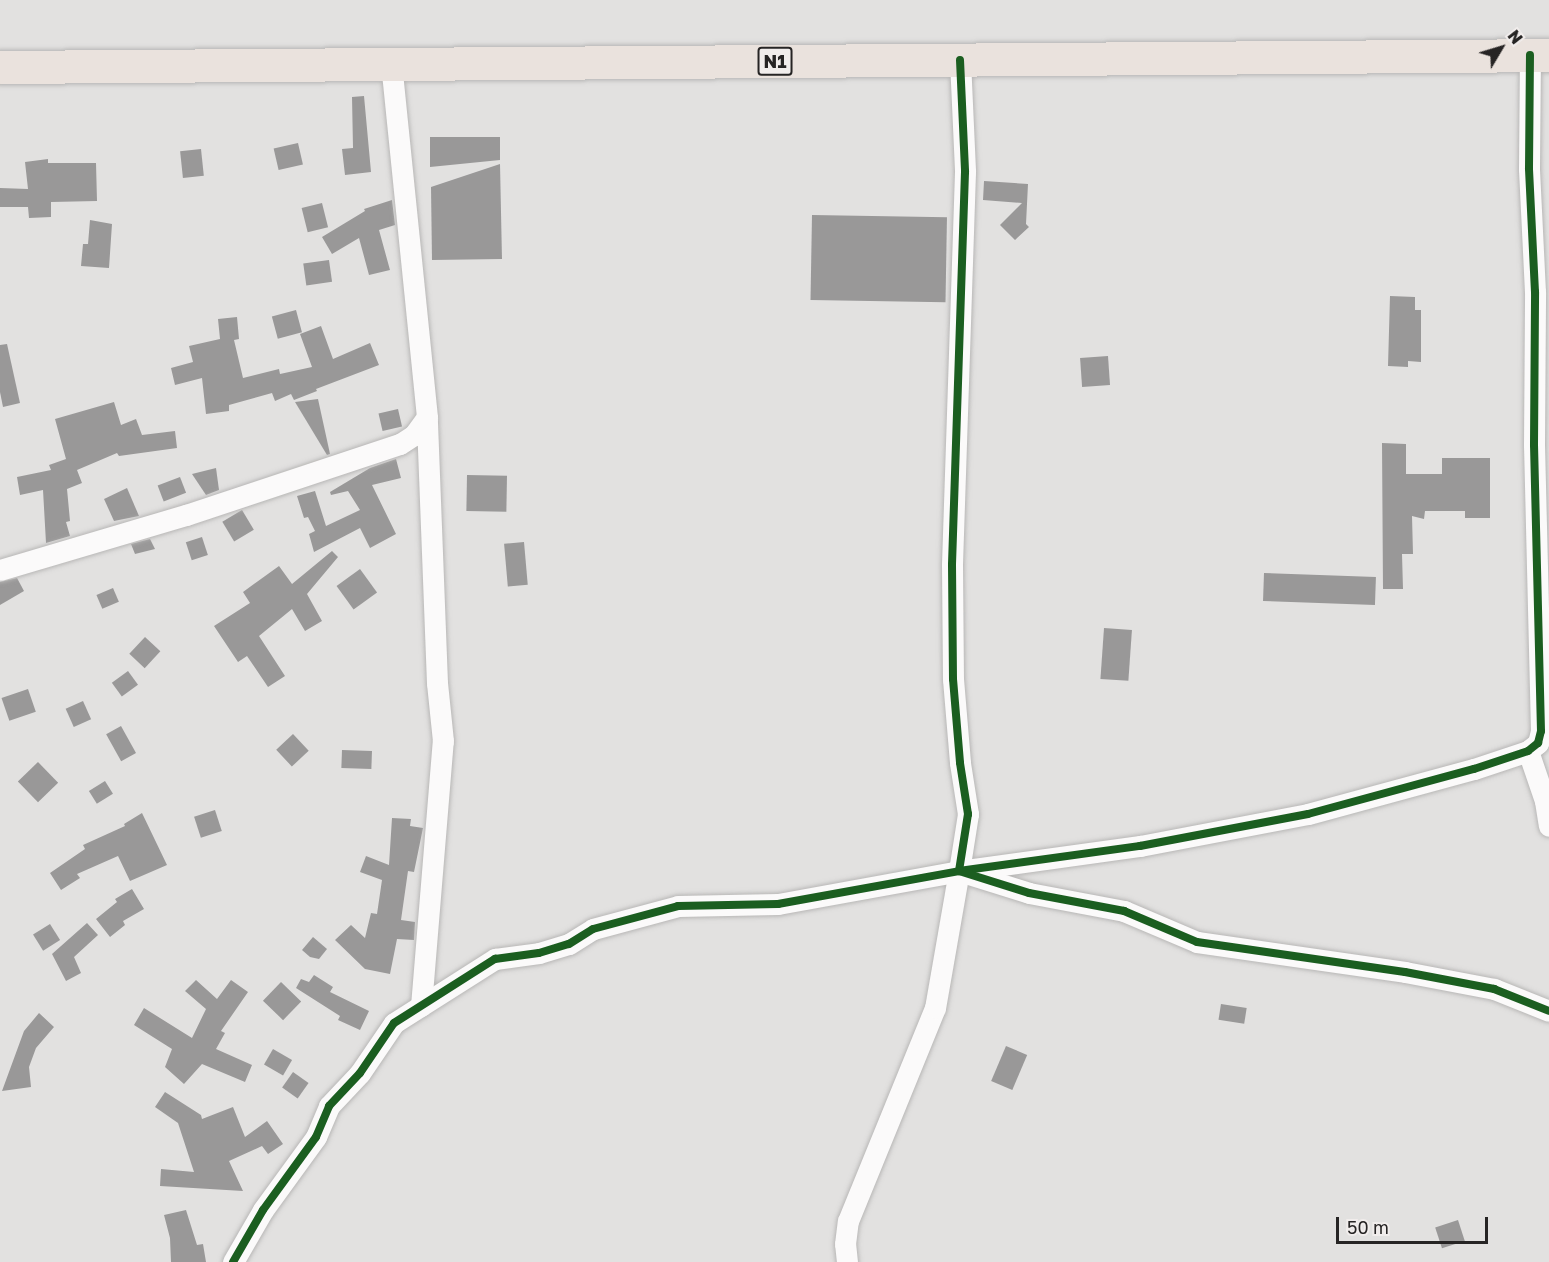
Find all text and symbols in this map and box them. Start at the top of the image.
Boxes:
north arrow [1471,18,1531,78]
text: N [1504,26,1527,48]
road number: N1 [757,46,793,76]
scale bar [1339,1205,1490,1243]
text: 50 m [1347,1216,1389,1238]

